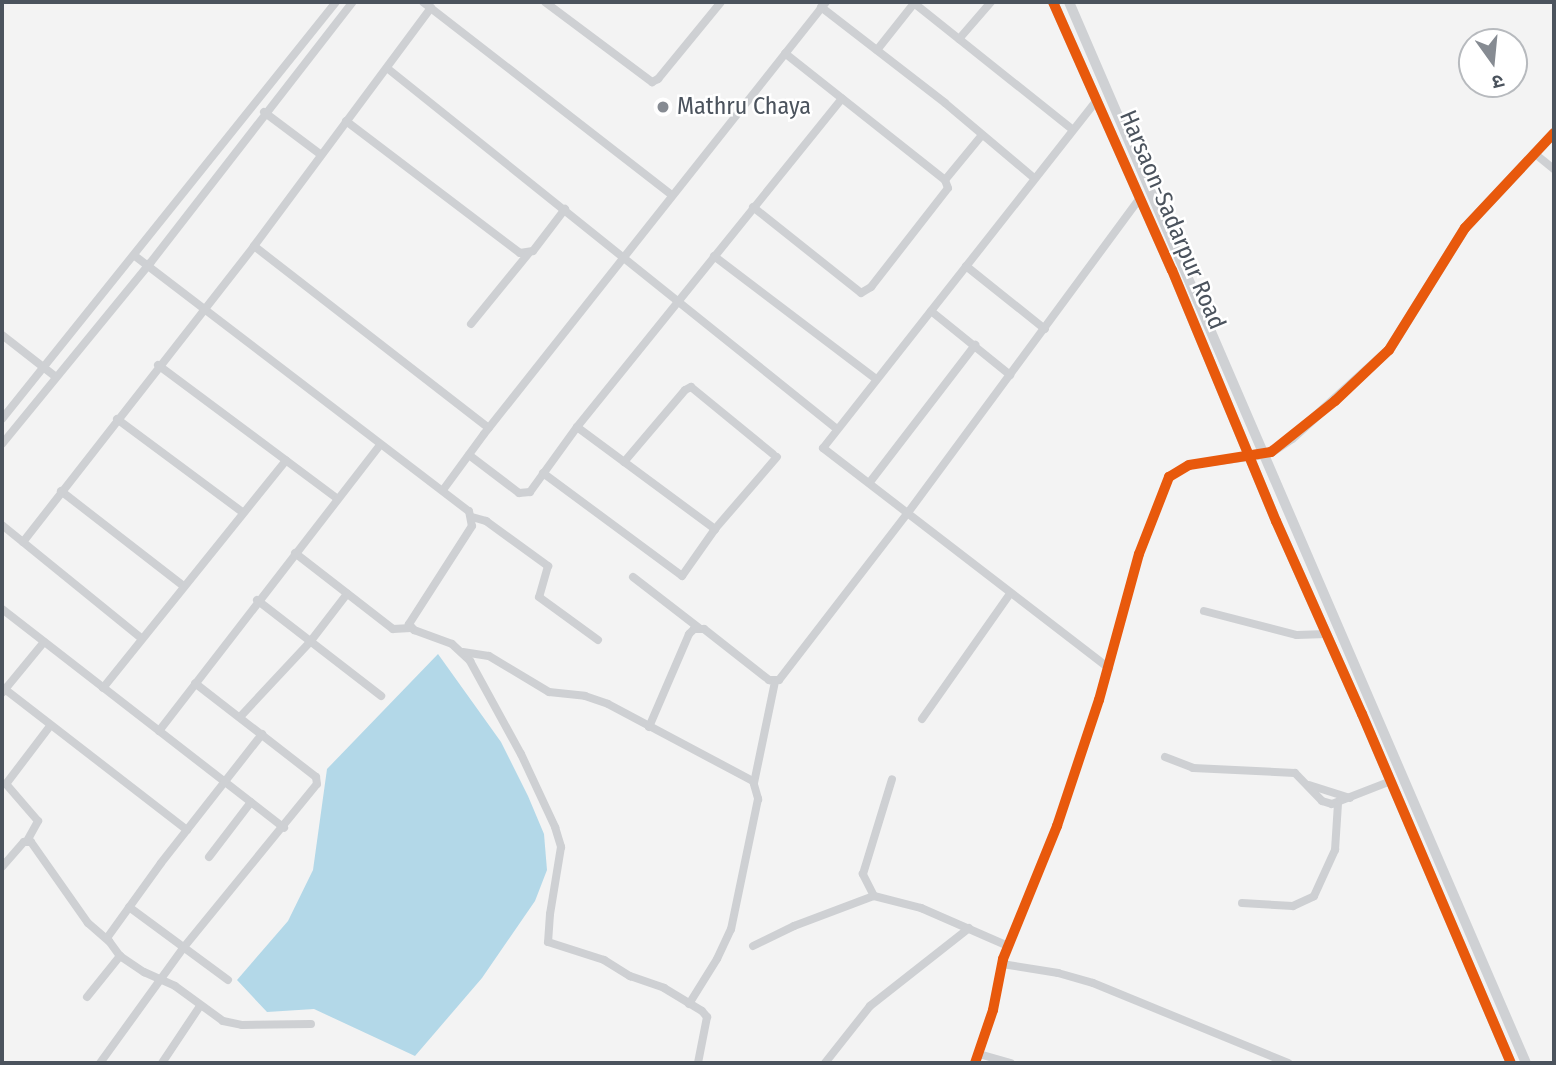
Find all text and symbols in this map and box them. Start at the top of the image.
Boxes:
north arrow [1458,28,1528,98]
text: उ [1490,69,1506,94]
place label: Mathru Chaya [677,93,811,121]
marker: Mathru Chaya [655,99,671,115]
street label: Harsaon-Sadarpur Road [1113,106,1231,334]

